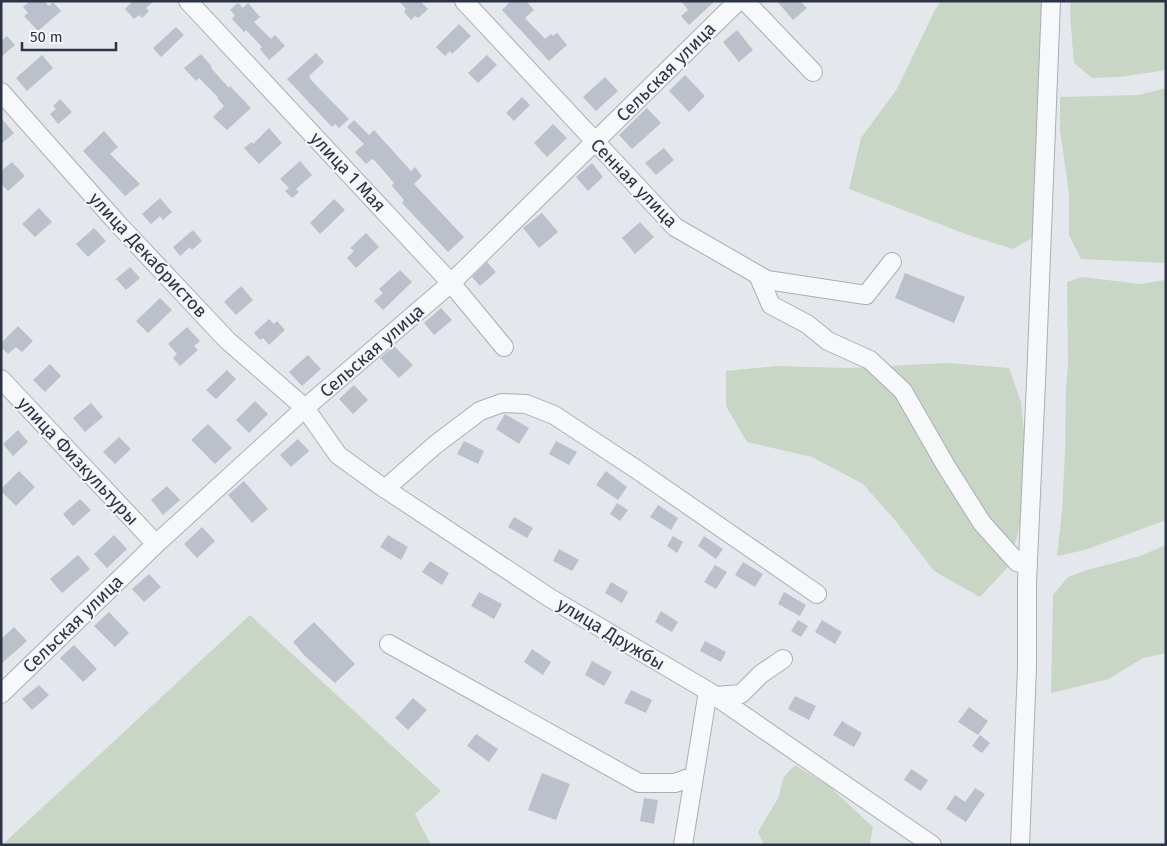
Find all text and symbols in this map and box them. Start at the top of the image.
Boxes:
street label: Сельская улица [612,18,720,126]
scale bar [22,20,116,52]
text: 50 m [30,28,63,46]
street label: улица 1 Мая [305,127,391,217]
street label: Сенная улица [586,134,682,232]
street label: улица Декабристов [84,188,212,322]
street label: Сельская улица [315,300,429,402]
street label: улица Физкультуры [13,392,143,530]
street label: Сельская улица [18,570,128,678]
street label: улица Дружбы [553,593,669,675]

